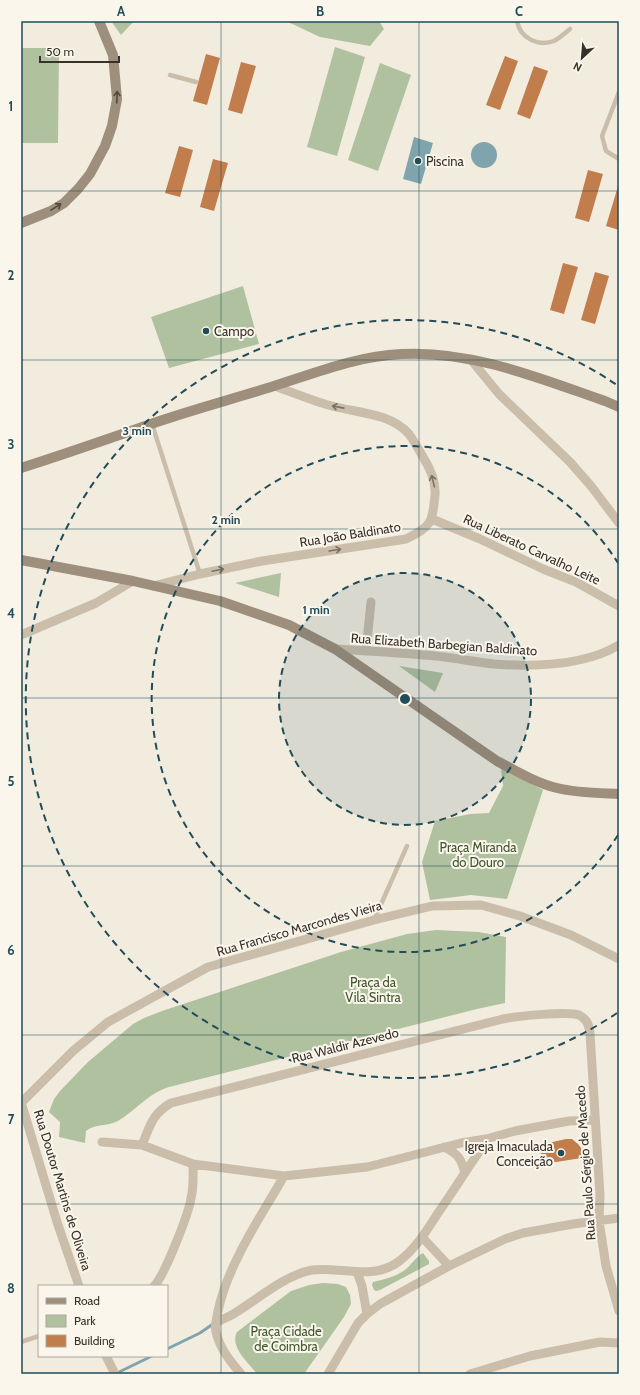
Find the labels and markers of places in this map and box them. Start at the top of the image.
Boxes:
place label: Piscina [426,153,464,169]
marker: Piscina [413,156,423,166]
place label: Campo [214,323,254,339]
marker: Campo [201,326,211,336]
centre of rings [398,692,412,706]
place label: Igreja Imaculada Conceição [465,1138,554,1169]
marker: Igreja Imaculada Conceição [556,1148,566,1158]

